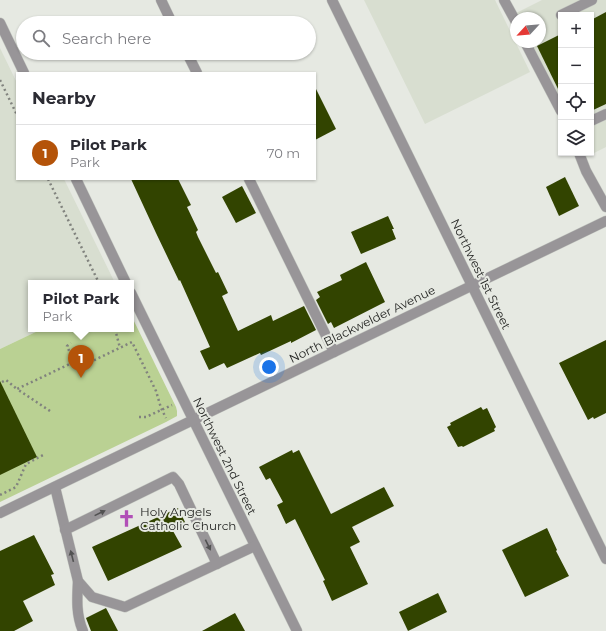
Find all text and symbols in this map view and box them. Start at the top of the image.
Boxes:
north arrow [510,12,546,48]
map controls [558,12,594,156]
button: + [558,12,594,48]
search box [16,16,316,60]
icon: search [30,27,52,49]
text: Search here [62,29,151,48]
button: − [558,48,594,84]
button: locate [558,84,594,120]
text: Nearby [32,88,96,108]
button: layers [558,120,594,156]
text: Pilot Park [70,135,147,154]
text: 1 [42,145,48,161]
text: 70 m [267,145,300,161]
text: Park [70,154,100,170]
street label: Northwest 1st Street [448,216,514,332]
popup [28,280,134,332]
street label: North Blackwelder Avenue [286,282,438,366]
text: Pilot Park [43,289,119,308]
text: Park [43,308,72,324]
pin: 1 [68,345,94,378]
your location [259,357,279,377]
street label: Northwest 2nd Street [190,395,260,517]
place label: Holy Angels Catholic Church [140,504,236,533]
church icon: Holy Angels Catholic Church [117,508,137,528]
one-way arrow [95,510,106,516]
one-way arrow [205,540,212,551]
one-way arrow [68,550,74,563]

